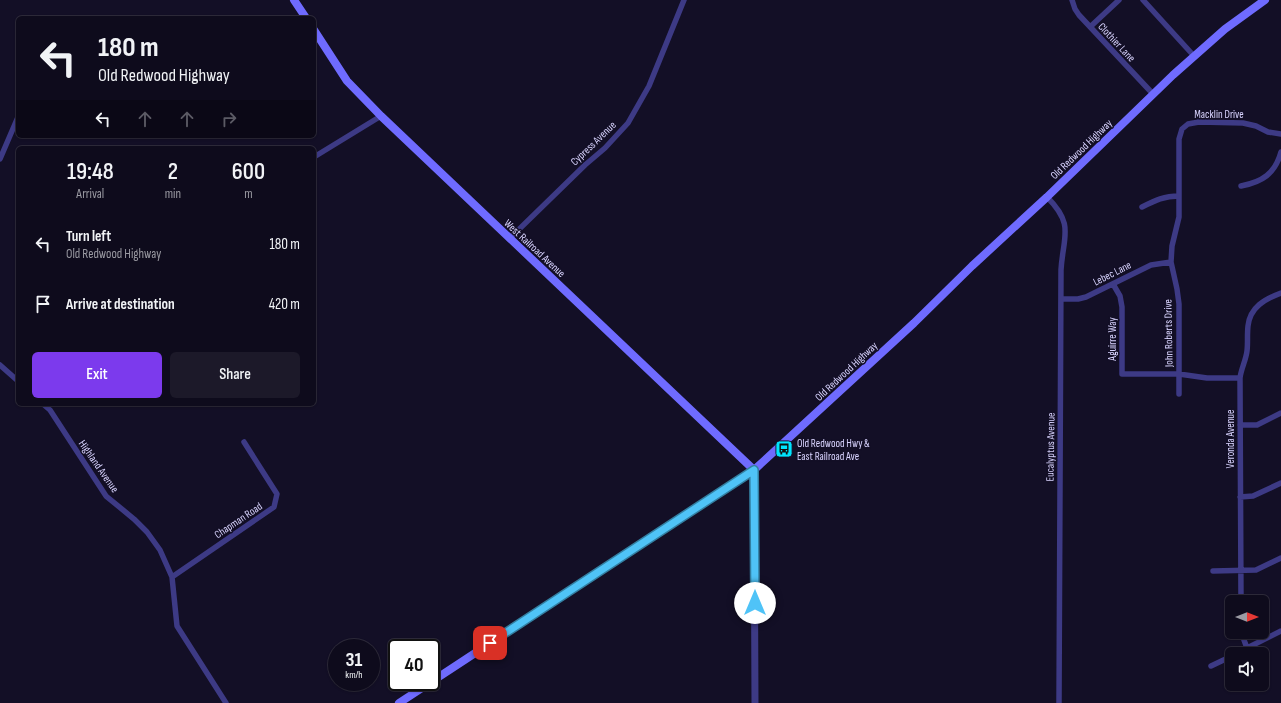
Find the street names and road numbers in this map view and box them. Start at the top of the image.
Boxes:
street label: Clothier Lane [1095,20,1138,65]
street label: Macklin Drive [1194,108,1244,121]
street label: Old Redwood Highway [1048,116,1115,182]
street label: Cypress Avenue [568,119,619,168]
street label: West Railroad Avenue [501,217,568,280]
street label: Lebec Lane [1091,258,1133,289]
street label: John Roberts Drive [1161,299,1176,368]
street label: Aguirre Way [1106,317,1119,362]
street label: Old Redwood Highway [812,339,881,404]
street label: Veronda Avenue [1224,410,1237,468]
street label: Eucalyptus Avenue [1043,412,1058,482]
street label: Highland Avenue [76,438,121,495]
street label: Chapman Road [212,499,265,541]

